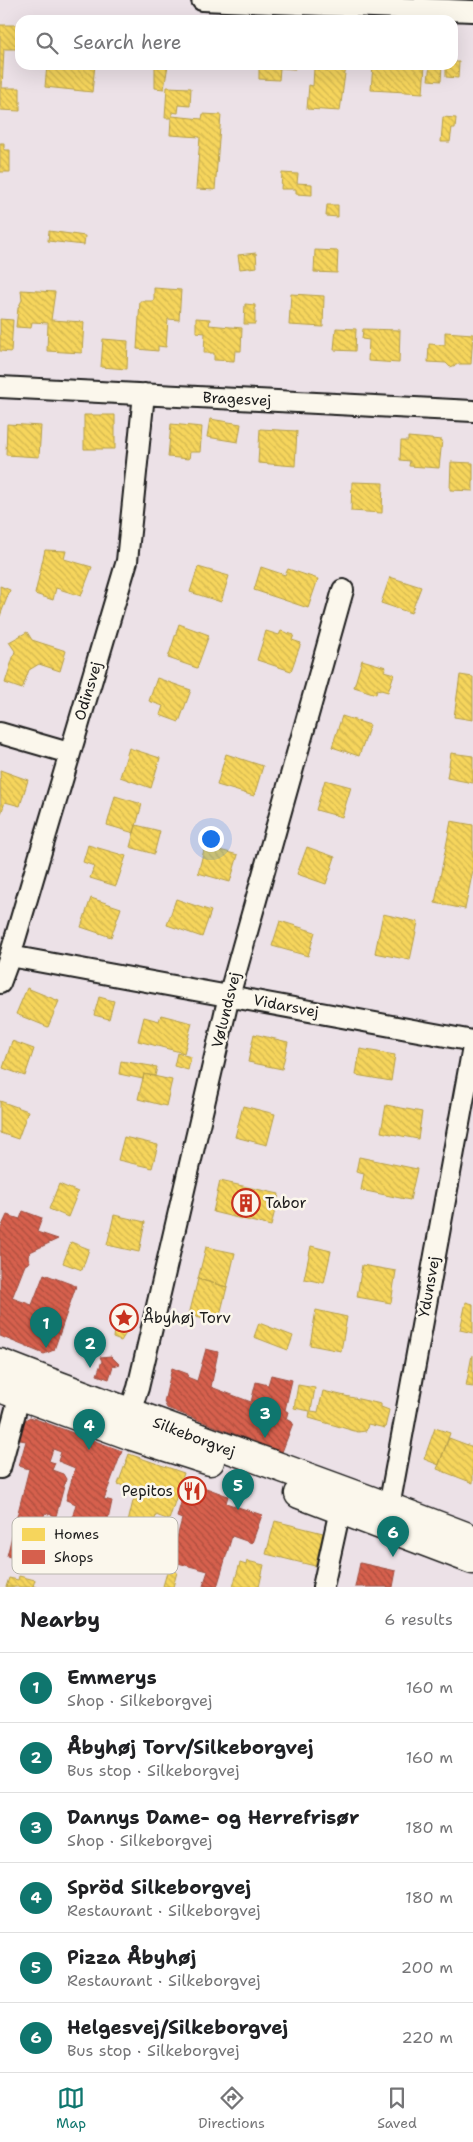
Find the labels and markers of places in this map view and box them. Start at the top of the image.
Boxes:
building icon: Tabor [231,1188,261,1218]
place label: Tabor [265,1193,307,1213]
place icon: Åbyhøj Torv [109,1303,139,1333]
place label: Åbyhøj Torv [143,1306,231,1328]
pin: 1 [30,1307,62,1348]
pin: 2 [74,1327,106,1368]
pin: 3 [249,1397,281,1438]
pin: 4 [73,1409,105,1450]
pin: 5 [222,1469,254,1510]
restaurant icon: Pepitos [177,1476,207,1506]
place label: Pepitos [122,1481,173,1501]
pin: 6 [377,1516,409,1557]

